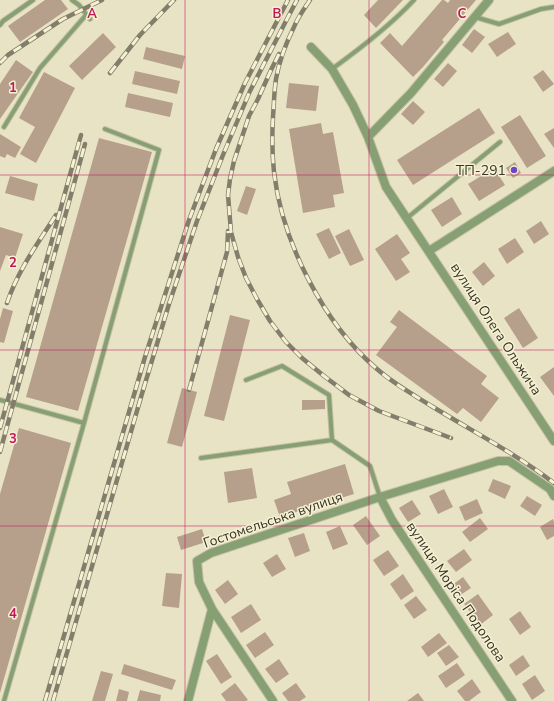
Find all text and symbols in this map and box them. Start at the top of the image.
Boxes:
text: A [87,5,97,23]
text: B [273,5,282,23]
text: C [458,5,467,23]
text: 1 [9,79,17,97]
place label: ТП-291 [456,161,506,180]
marker: ТП-291 [509,165,519,175]
text: 2 [9,254,17,272]
street label: вулиця Олега Ольжича [446,259,546,399]
text: 3 [9,430,17,448]
street label: Гостомельська вулиця [201,487,345,553]
street label: вулиця Моріса Подолова [402,518,510,666]
text: 4 [9,605,17,623]

